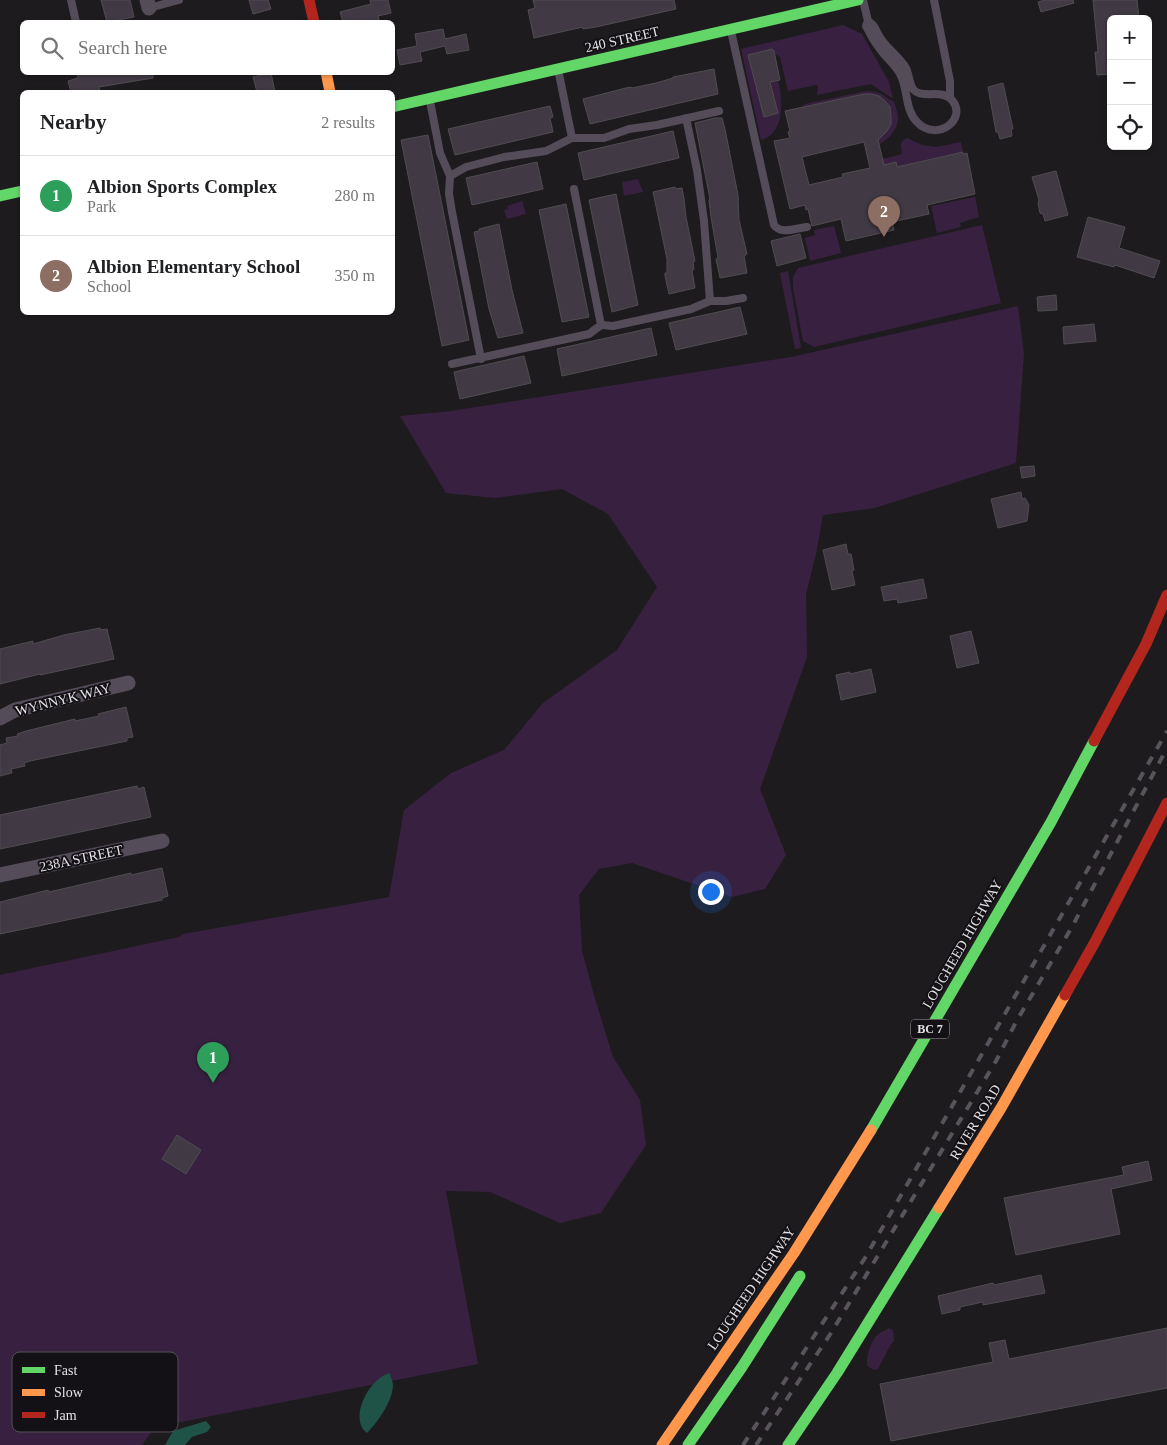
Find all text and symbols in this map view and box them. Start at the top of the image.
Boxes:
map controls [1107,15,1152,150]
button: + [1107,15,1152,60]
search box [20,20,395,75]
street label: 240 STREET [583,24,661,55]
icon: search [38,34,66,62]
text: Search here [78,37,167,58]
button: − [1107,60,1152,105]
button: locate [1107,105,1152,150]
text: Nearby [40,110,107,134]
text: 2 results [321,114,375,131]
text: Albion Sports Complex [87,176,277,197]
text: 1 [52,187,60,204]
text: 280 m [335,187,375,204]
pin: 2 [868,196,900,237]
text: Park [87,198,116,215]
text: Albion Elementary School [87,256,300,277]
text: 2 [52,267,60,284]
text: 350 m [335,267,375,284]
text: School [87,278,131,295]
street label: WYNNYK WAY [14,680,112,719]
street label: 238A STREET [38,842,125,875]
street label: LOUGHEED HIGHWAY [920,878,1005,1011]
your location [698,879,724,905]
road number: BC 7 [911,1020,949,1038]
pin: 1 [197,1042,229,1083]
street label: RIVER ROAD [947,1082,1004,1163]
street label: LOUGHEED HIGHWAY [705,1224,798,1353]
legend [12,1352,178,1432]
text: Fast [54,1363,77,1378]
text: Slow [54,1385,84,1400]
text: Jam [54,1408,77,1423]

